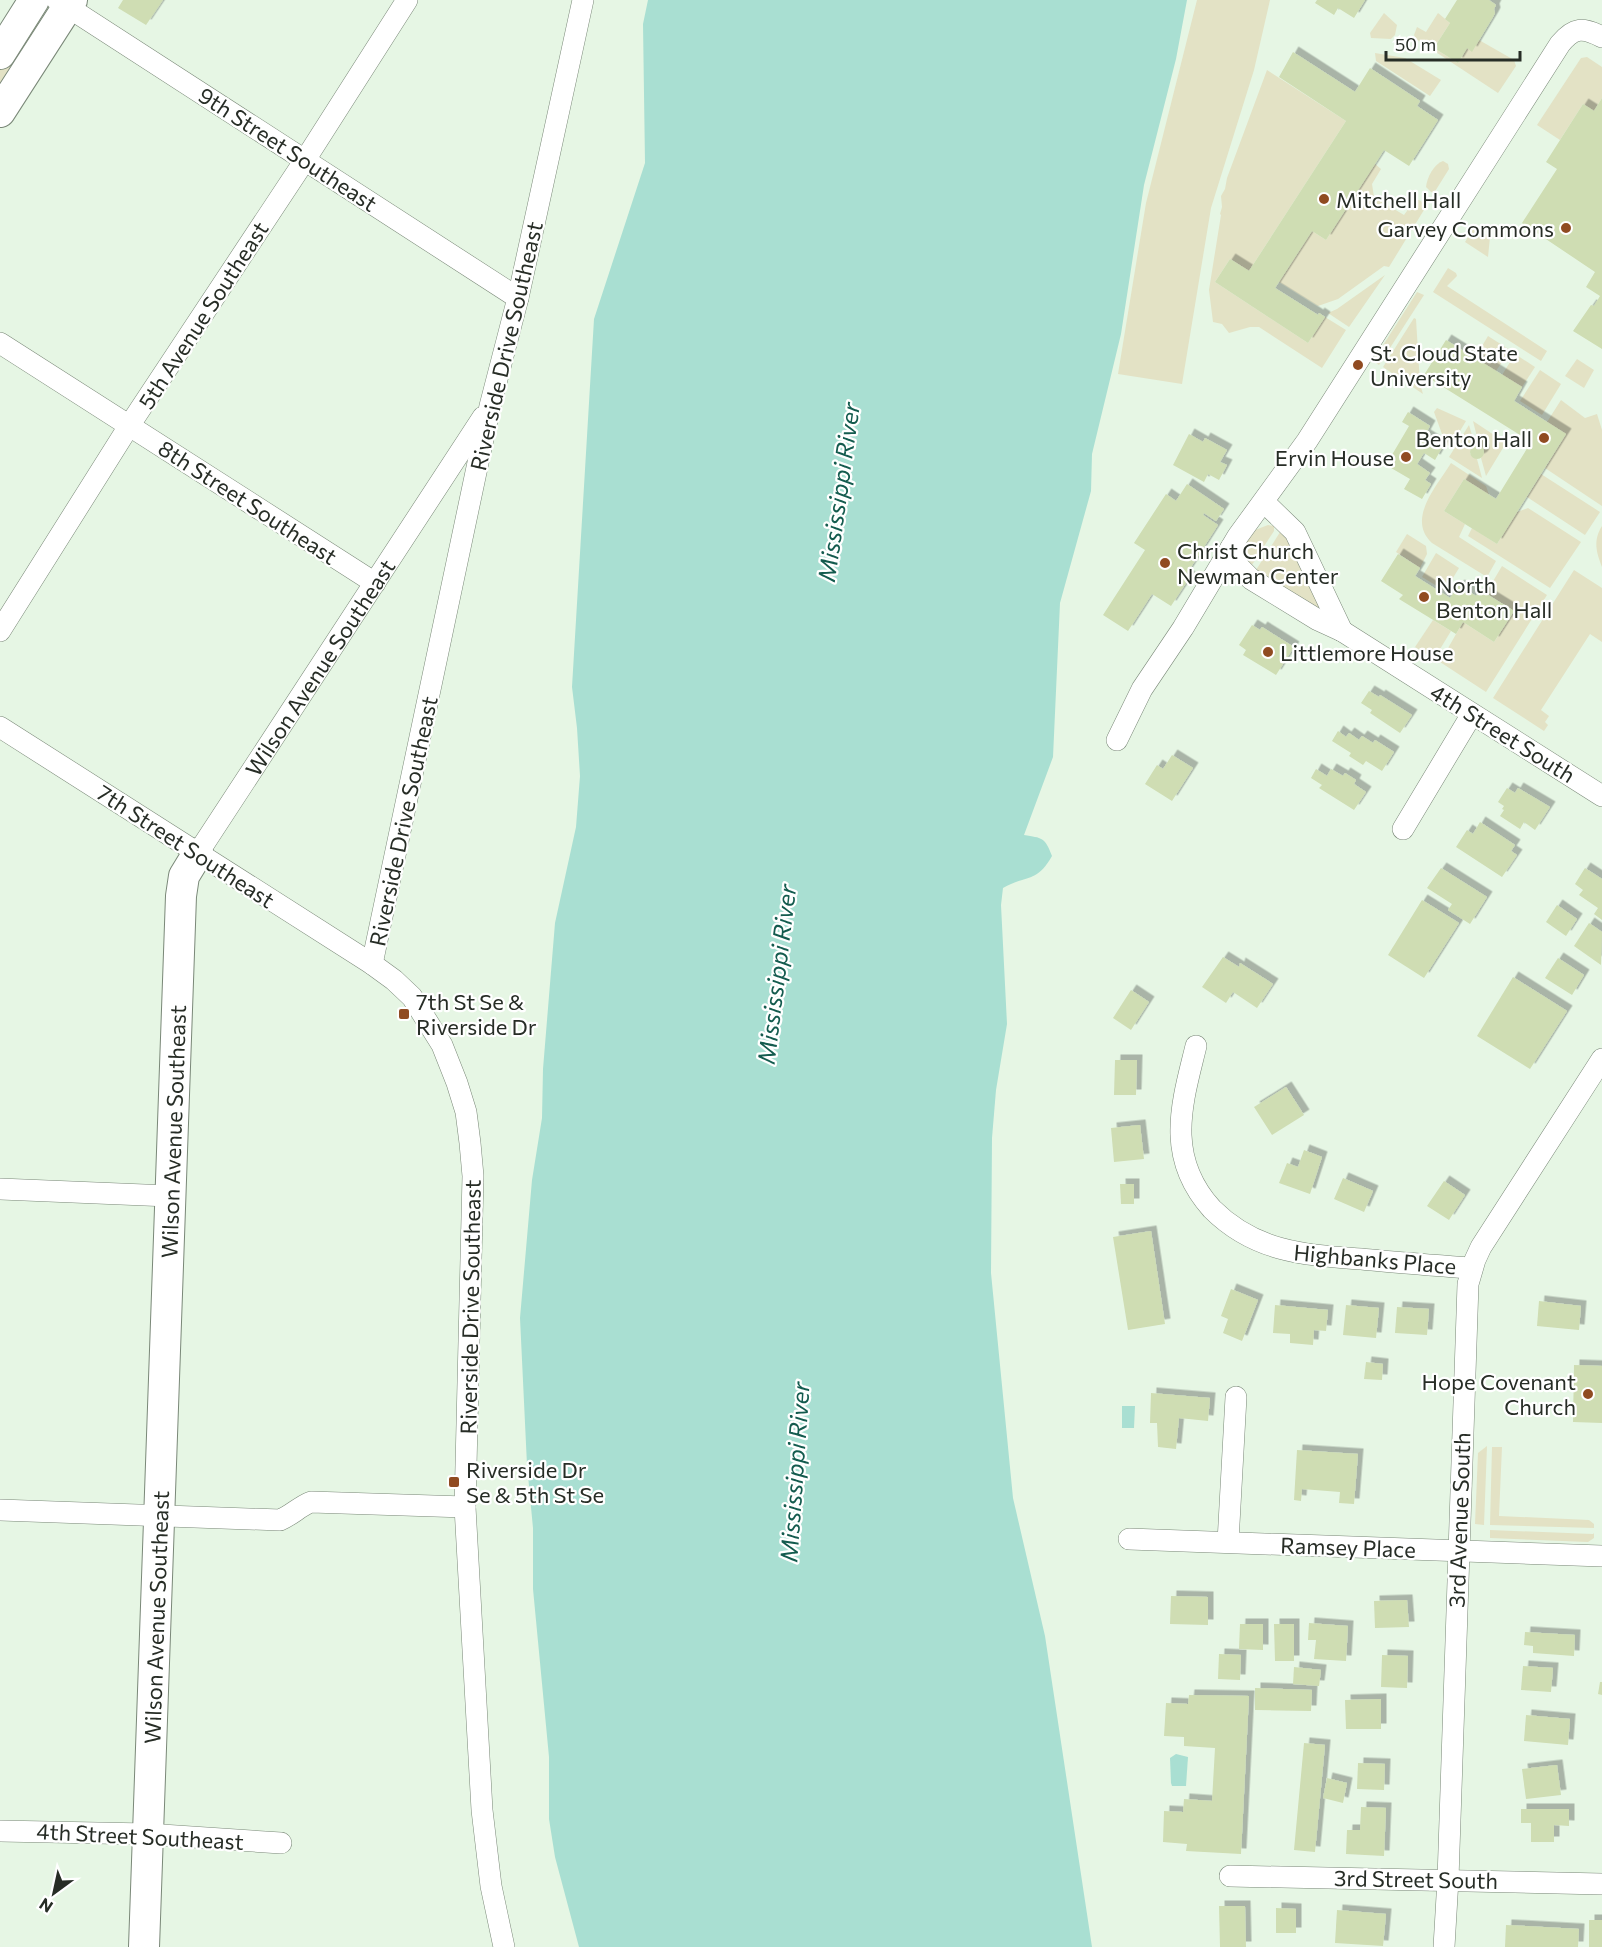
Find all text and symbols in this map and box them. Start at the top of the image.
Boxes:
scale bar [1386,24,1520,62]
text: 50 m [1395,33,1436,55]
street label: 9th Street Southeast [194,81,382,217]
place label: Mitchell Hall [1336,186,1461,213]
marker: Mitchell Hall [1317,192,1331,206]
place label: Garvey Commons [1377,215,1554,242]
street label: 5th Avenue Southeast [132,216,274,414]
street label: Riverside Drive Southeast [464,219,548,473]
marker: Garvey Commons [1559,221,1573,235]
place label: St. Cloud State University [1370,339,1518,391]
marker: St. Cloud State University [1351,358,1365,372]
water label: Mississippi River [811,399,865,584]
place label: Benton Hall [1416,425,1532,452]
marker: Benton Hall [1537,431,1551,445]
street label: 8th Street Southeast [154,434,342,570]
place label: Ervin House [1275,444,1394,471]
marker: Ervin House [1399,450,1413,464]
place label: Christ Church Newman Center [1177,537,1339,589]
street label: Wilson Avenue Southeast [239,554,400,781]
marker: Christ Church Newman Center [1158,556,1172,570]
place label: North Benton Hall [1436,571,1552,623]
marker: North Benton Hall [1417,590,1431,604]
place label: Littlemore House [1280,639,1454,666]
marker: Littlemore House [1261,645,1275,659]
street label: 4th Street South [1426,678,1580,788]
street label: Riverside Drive Southeast [363,694,443,948]
street label: 7th Street Southeast [92,779,280,913]
water label: Mississippi River [751,881,802,1066]
place label: 7th St Se & Riverside Dr [416,988,537,1040]
street label: Wilson Avenue Southeast [155,1004,191,1259]
marker: 7th St Se & Riverside Dr [397,1007,411,1021]
street label: Riverside Drive Southeast [454,1179,486,1435]
street label: Highbanks Place [1292,1238,1458,1280]
place label: Hope Covenant Church [1421,1368,1576,1420]
water label: Mississippi River [773,1379,815,1563]
marker: Hope Covenant Church [1581,1387,1595,1401]
street label: 3rd Avenue South [1442,1432,1476,1608]
place label: Riverside Dr Se & 5th St Se [466,1456,604,1508]
marker: Riverside Dr Se & 5th St Se [447,1475,461,1489]
street label: Wilson Avenue Southeast [138,1490,174,1744]
street label: Ramsey Place [1280,1531,1416,1563]
street label: 4th Street Southeast [36,1817,244,1855]
north arrow [24,1863,84,1923]
street label: 3rd Street South [1334,1864,1498,1894]
text: N [35,1895,56,1917]

